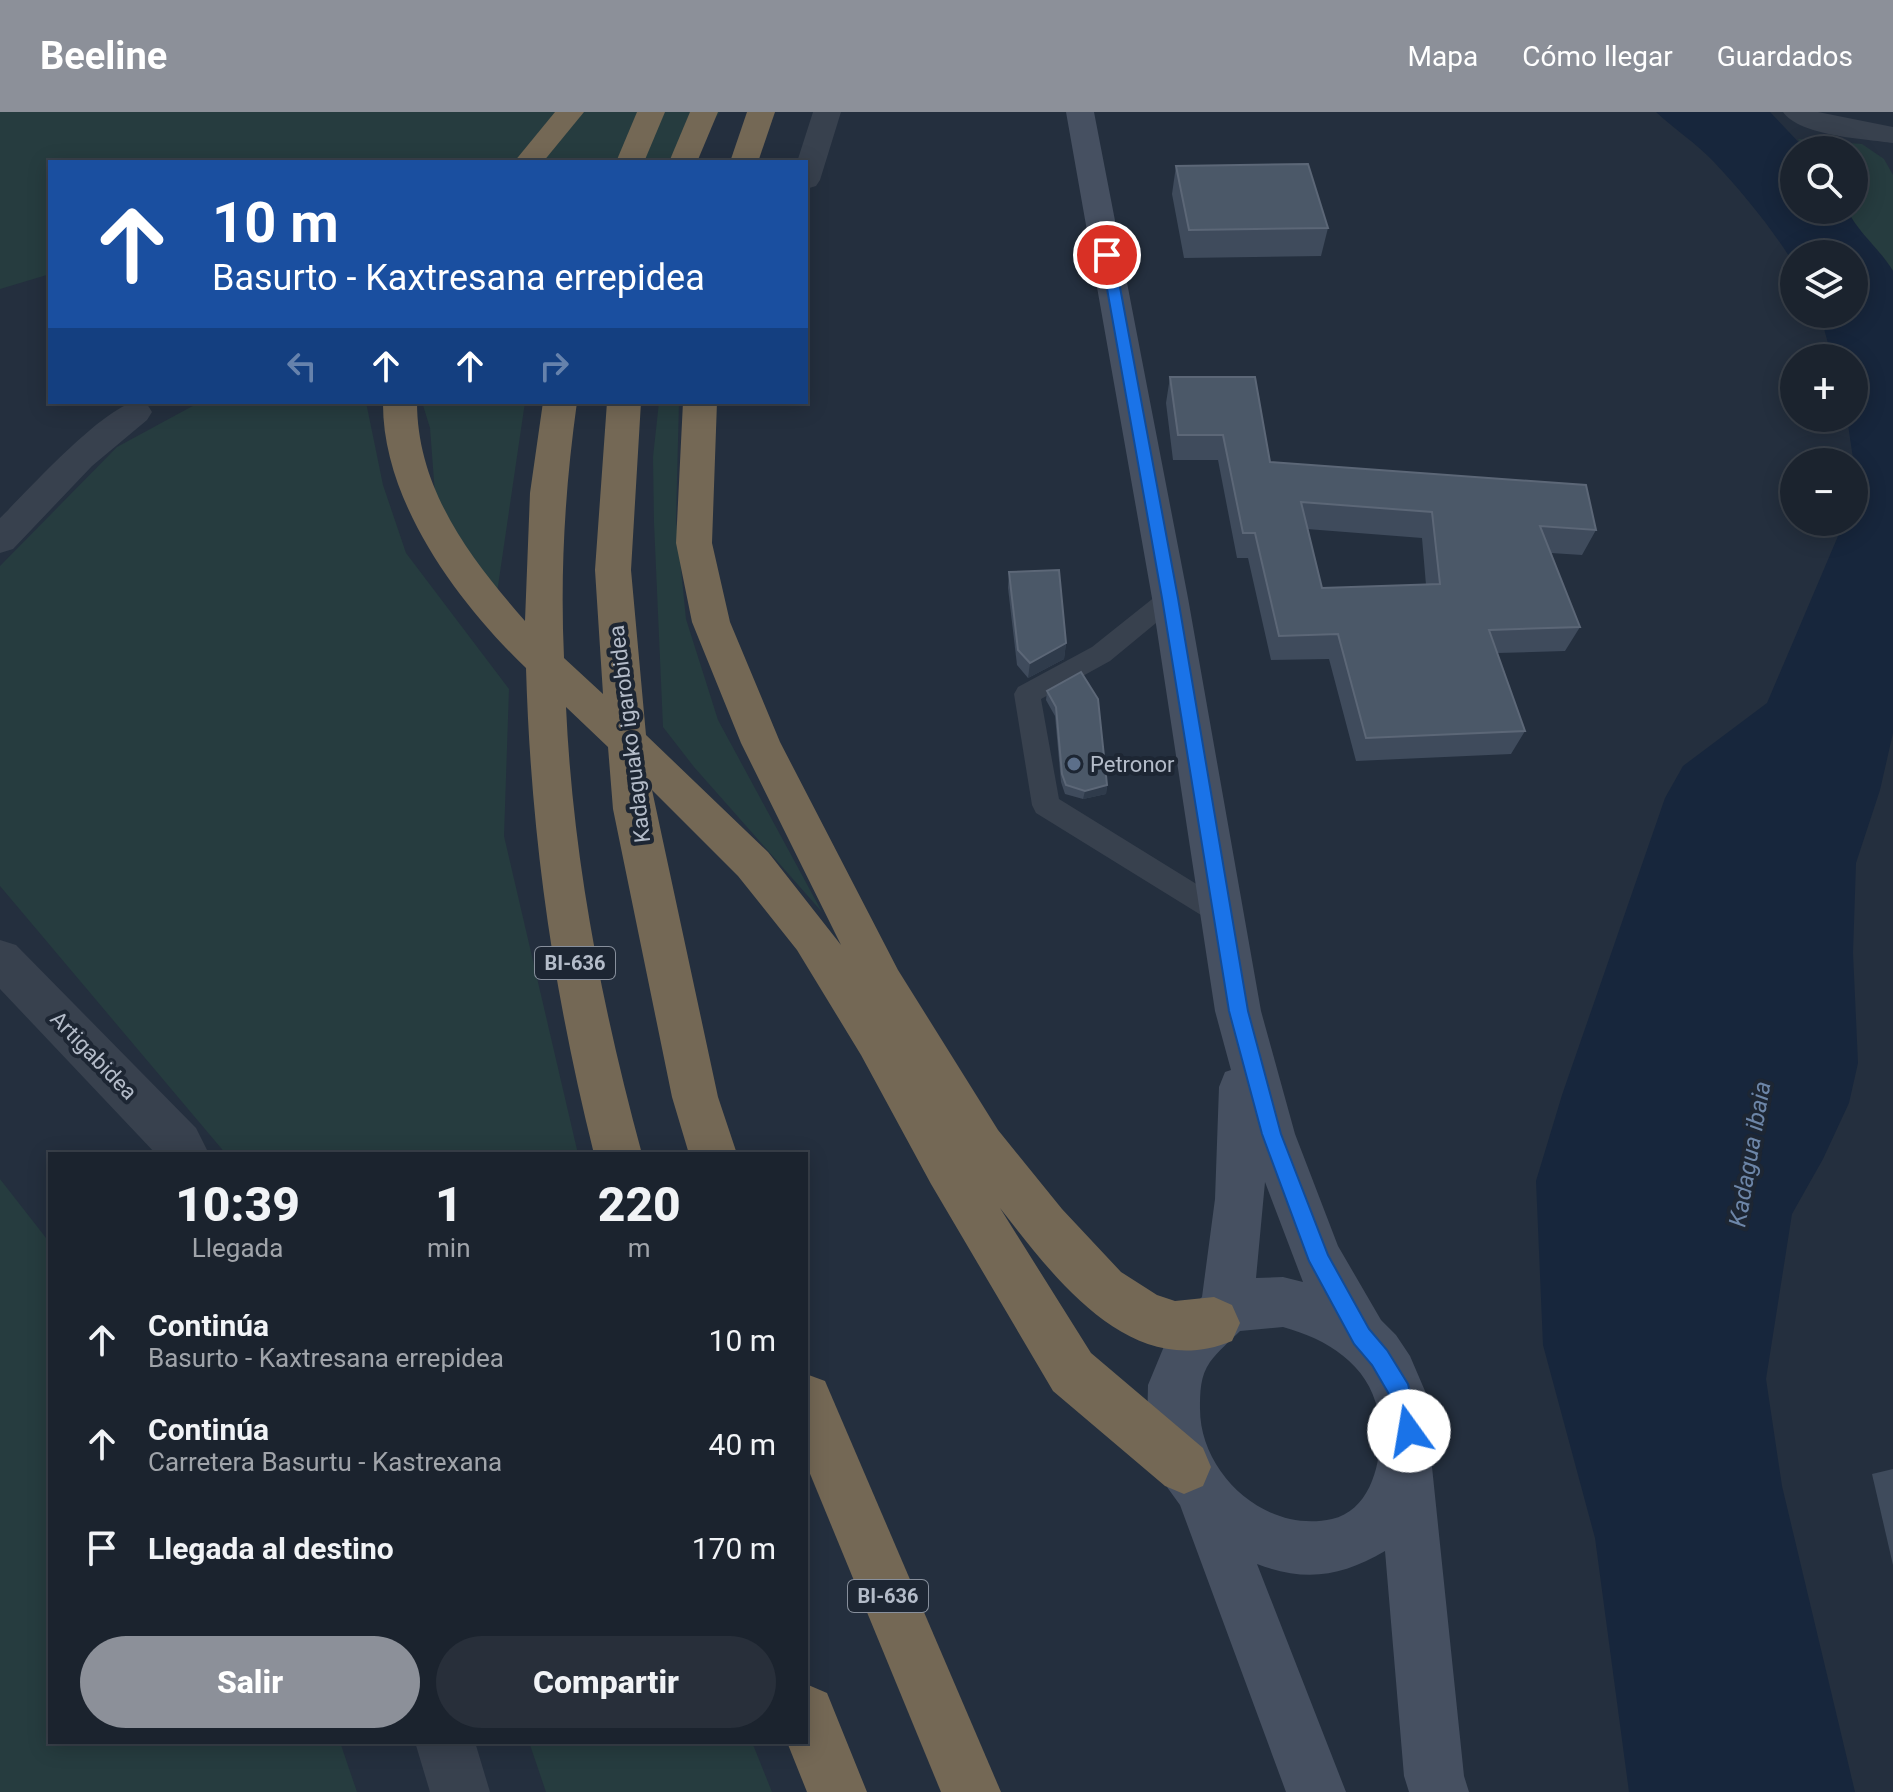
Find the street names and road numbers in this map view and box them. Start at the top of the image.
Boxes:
street label: Kadaguako igarobidea [604,624,655,844]
road number: BI-636 [535,947,615,979]
street label: Artigabidea [45,1006,142,1105]
road number: BI-636 [848,1580,928,1612]

